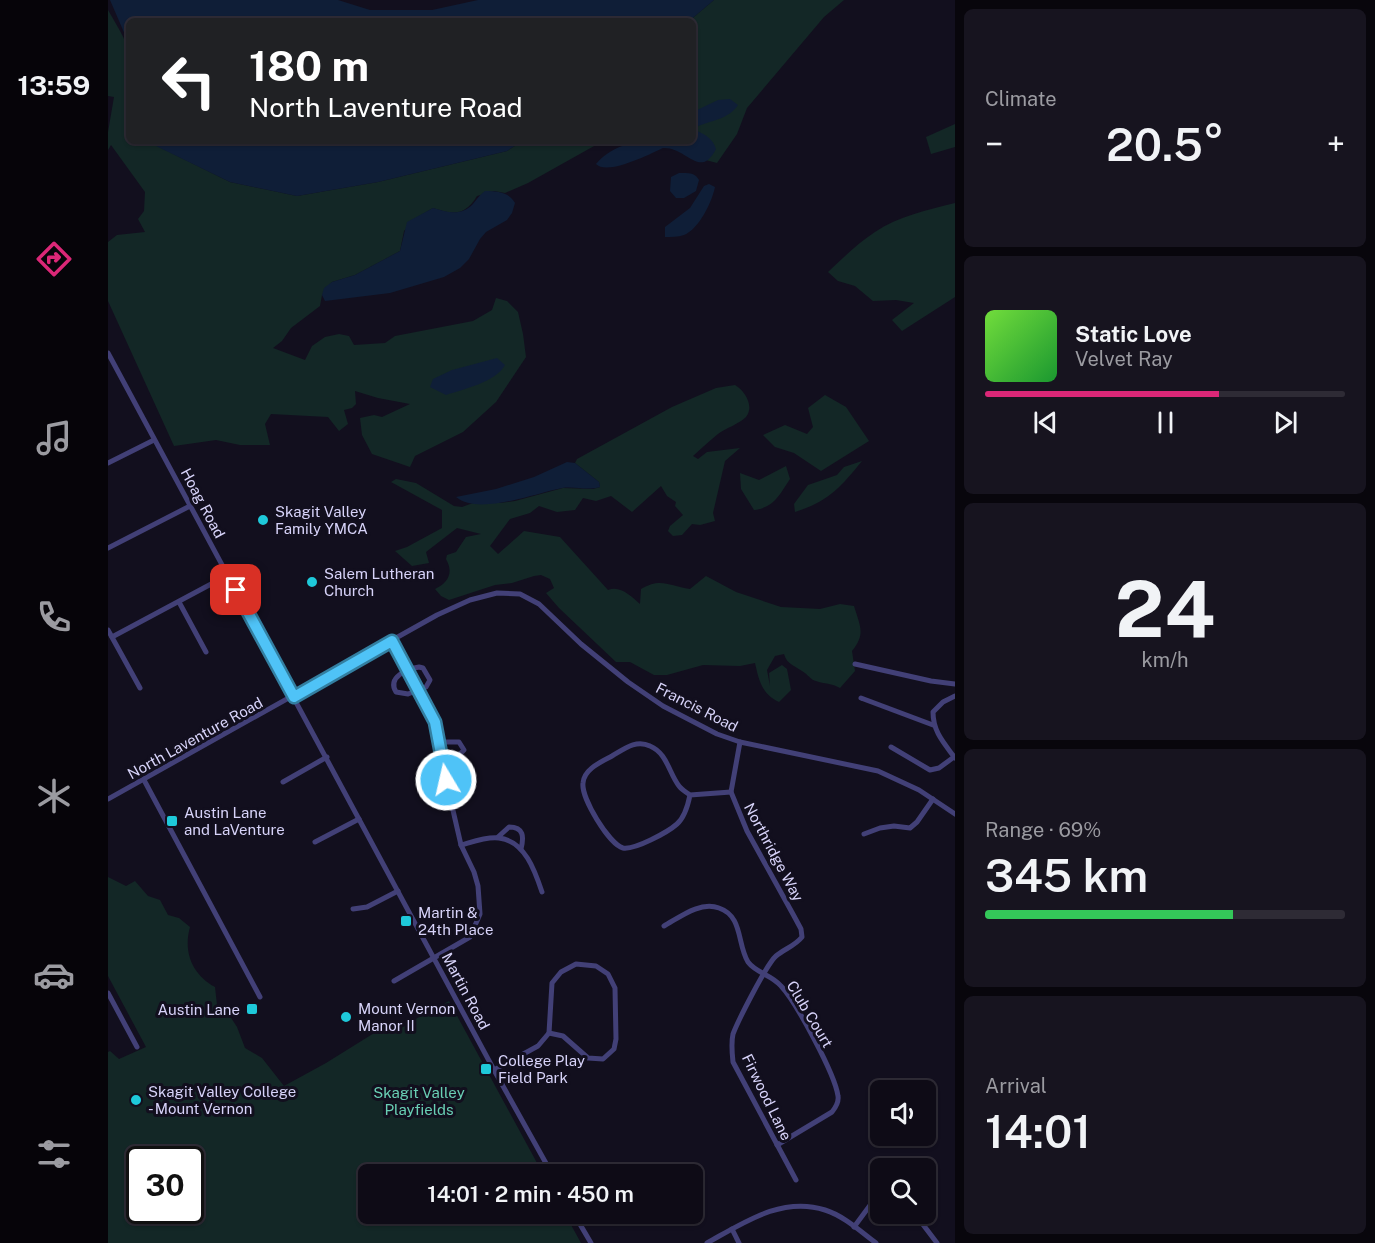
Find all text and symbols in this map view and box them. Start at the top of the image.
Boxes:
text: 180 m [249,41,369,90]
icon: left [150,42,228,120]
text: 13:59 [18,69,90,101]
text: Climate [985,87,1057,111]
text: North Laventure Road [249,91,523,123]
text: 20.5° [1106,118,1224,171]
text: − [985,125,1003,163]
text: + [1327,125,1345,163]
icon: directions [33,238,75,280]
text: Static Love [1075,321,1192,347]
text: Velvet Ray [1075,347,1173,371]
icon: previous [1029,406,1062,439]
icon: pause [1149,406,1182,439]
icon: next [1269,406,1302,439]
icon: music [33,417,75,459]
street label: Hoag Road [178,465,228,541]
place label: Skagit Valley Family YMCA [275,503,368,537]
marker: Skagit Valley Family YMCA [256,513,270,527]
text: 24 [1115,563,1215,655]
pin [210,564,261,615]
place label: Salem Lutheran Church [324,565,435,599]
icon: arrive [219,573,252,606]
marker: Salem Lutheran Church [305,575,319,589]
icon: phone [33,596,75,638]
text: km/h [1141,648,1189,672]
street label: Francis Road [653,679,741,735]
street label: North Laventure Road [124,694,266,782]
position arrow [414,748,478,812]
icon: climate [33,775,75,817]
street label: Northridge Way [741,800,807,904]
place label: Austin Lane and LaVenture [184,804,285,838]
marker: Austin Lane and LaVenture [165,814,179,828]
text: Range · 69% [985,818,1101,842]
text: 345 km [985,849,1148,902]
place label: Martin & 24th Place [418,904,493,938]
marker: Martin & 24th Place [399,914,413,928]
street label: Martin Road [439,950,493,1032]
icon: car [33,954,75,996]
street label: Club Court [783,977,837,1051]
place label: Mount Vernon Manor II [358,1000,455,1034]
place label: Austin Lane [158,1001,240,1018]
marker: Austin Lane [245,1002,259,1016]
marker: Mount Vernon Manor II [339,1010,353,1024]
street label: Firwood Lane [739,1051,795,1143]
place label: College Play Field Park [498,1052,585,1086]
marker: College Play Field Park [479,1062,493,1076]
text: Arrival [985,1074,1047,1098]
map controls [870,1080,936,1224]
button: sound [870,1080,936,1146]
place label: Skagit Valley College - Mount Vernon [148,1083,296,1117]
park label: Skagit Valley Playfields [373,1084,465,1118]
marker: Skagit Valley College - Mount Vernon [129,1093,143,1107]
text: 14:01 [985,1105,1091,1158]
icon: filters [33,1133,75,1175]
speed limit sign: 30 [126,1146,204,1224]
button: search [870,1158,936,1224]
text: 14:01 · 2 min · 450 m [427,1181,634,1207]

